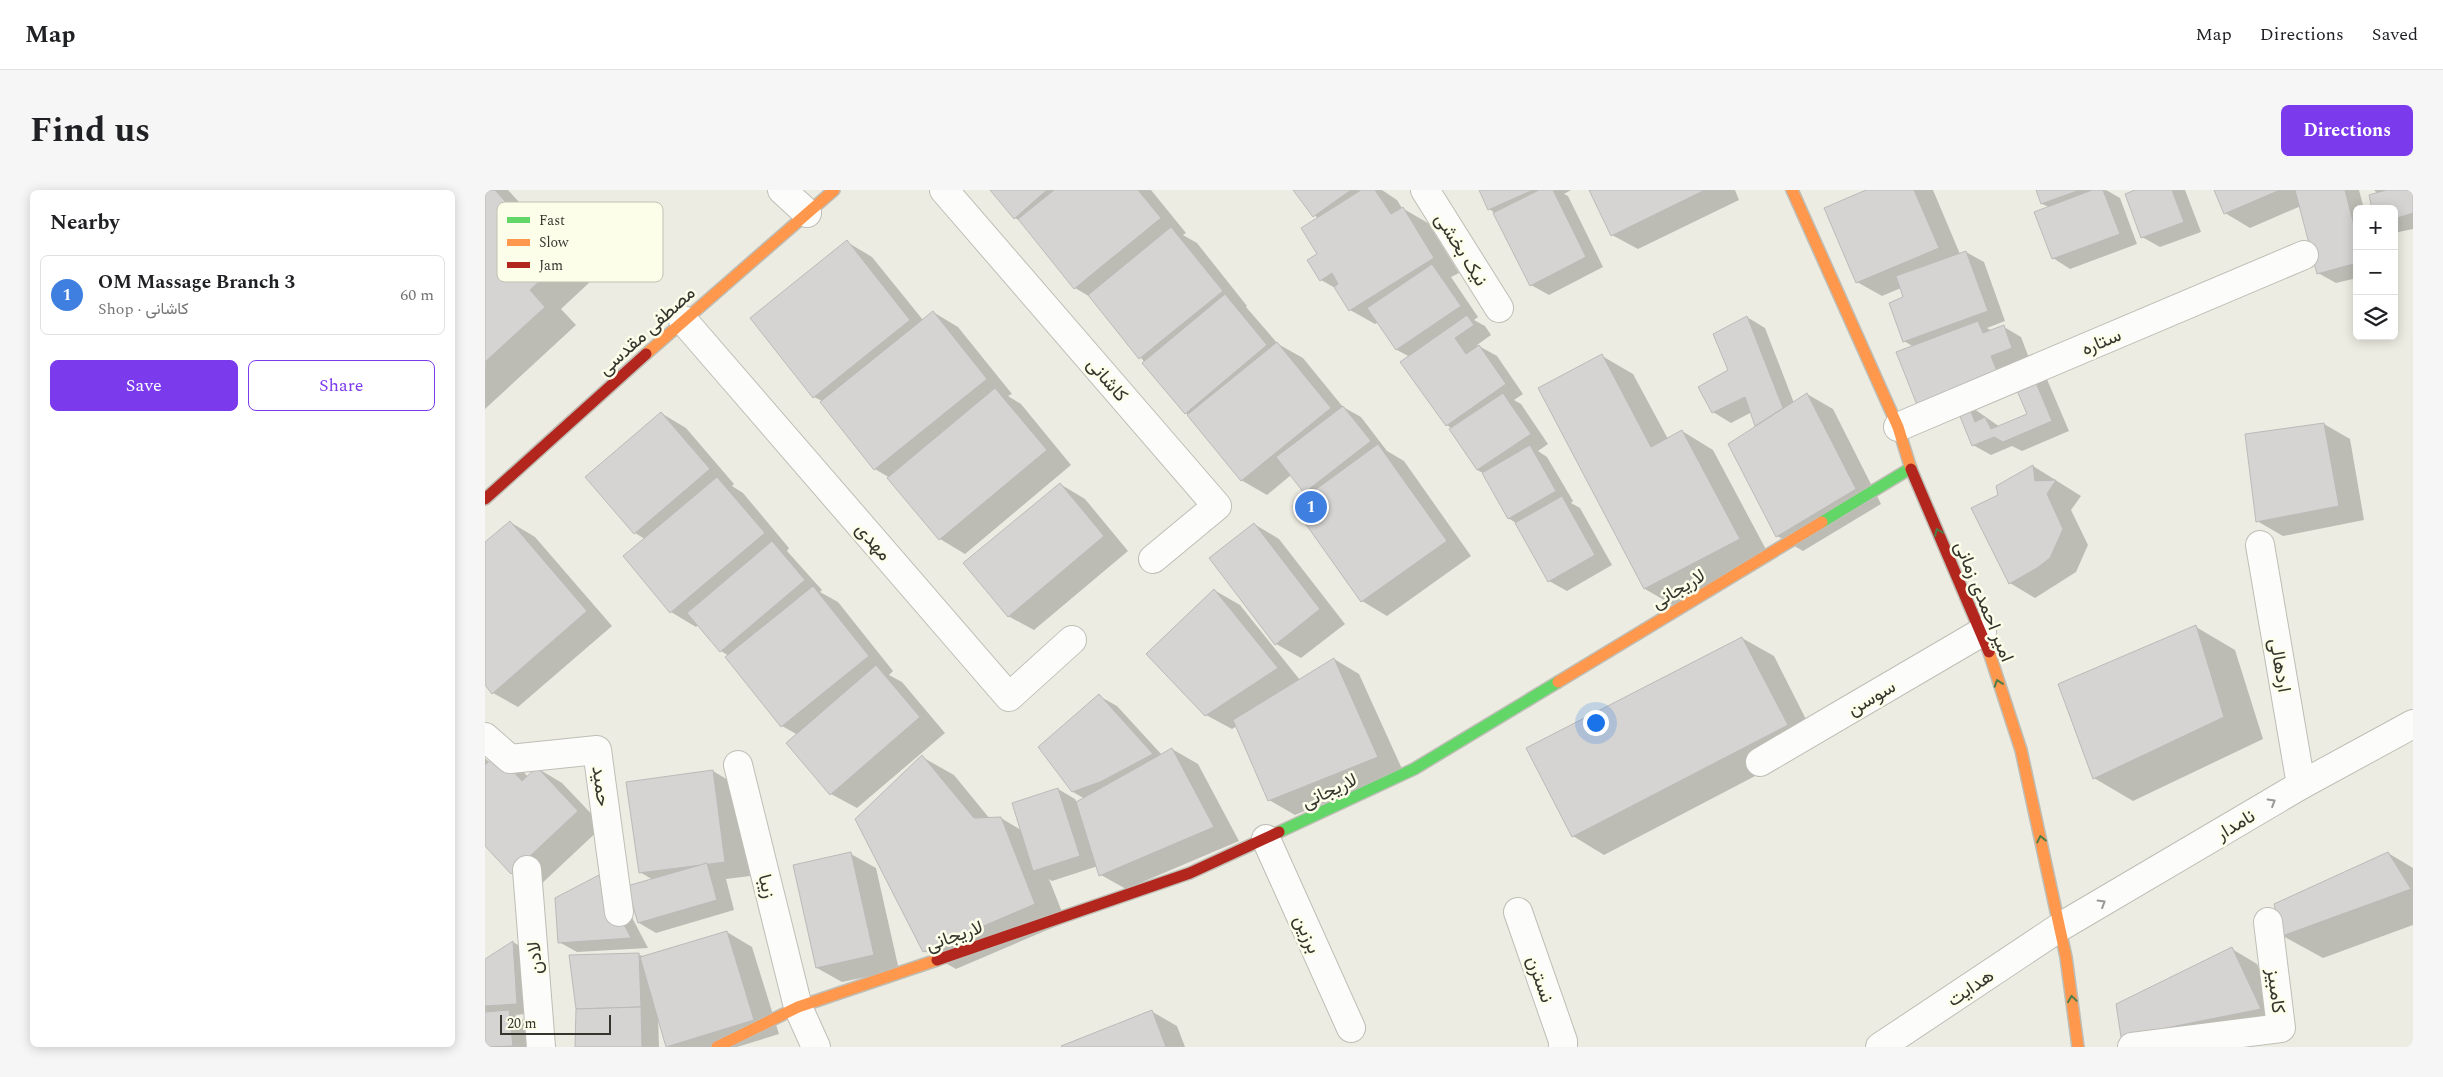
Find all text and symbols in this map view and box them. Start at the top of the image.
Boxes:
text: Map [25,17,75,53]
text: Map [2196,21,2232,48]
text: Directions [2260,21,2344,48]
text: Saved [2372,21,2418,48]
text: Find us [30,104,150,157]
button: Directions [2281,105,2413,156]
legend [497,202,663,282]
map controls [2353,205,2398,340]
button: + [2353,205,2398,250]
text: Nearby [50,207,120,239]
street label: نیک بخشی [1427,207,1495,292]
text: Fast [539,210,565,231]
text: Slow [539,232,569,253]
button: − [2353,250,2398,295]
text: Jam [539,255,563,276]
text: OM Massage Branch 3 [98,268,295,297]
street label: مصطفی مقدسی [592,279,702,383]
text: 1 [63,283,71,307]
text: 60 m [400,283,434,307]
button: layers [2353,295,2398,340]
text: Shop · کاشانی [98,297,189,321]
street label: ستاره [2077,321,2126,364]
street label: کاشانی [1079,351,1135,409]
button: Save [50,360,238,411]
button: Share [248,360,435,411]
pin: 1 [1295,488,1327,526]
street label: مهدی [848,516,898,568]
one-way arrow [1934,528,1945,537]
street label: امیر احمدی زمانی [1946,537,2021,666]
street label: لاریجانی [1646,562,1711,617]
street label: اردهالی [2261,636,2299,695]
street label: سوسن [1842,673,1902,724]
one-way arrow [1994,679,2004,687]
your location [1583,710,1609,736]
street label: حمید [583,764,618,808]
street label: لاریجانی [1297,766,1362,817]
one-way arrow [2267,799,2276,809]
street label: نامدار [2210,802,2261,849]
one-way arrow [2036,835,2047,844]
street label: زیبا [750,871,784,902]
one-way arrow [2097,899,2106,909]
street label: برزین [1285,911,1328,959]
street label: لاریجانی [922,913,987,960]
street label: لادن [520,940,551,975]
street label: نسترن [1518,952,1561,1007]
street label: هدایت [1941,962,2000,1015]
street label: کامبیز [2258,966,2293,1015]
one-way arrow [2067,994,2077,1003]
scale bar [500,1012,611,1035]
text: 20 m [507,1013,537,1034]

